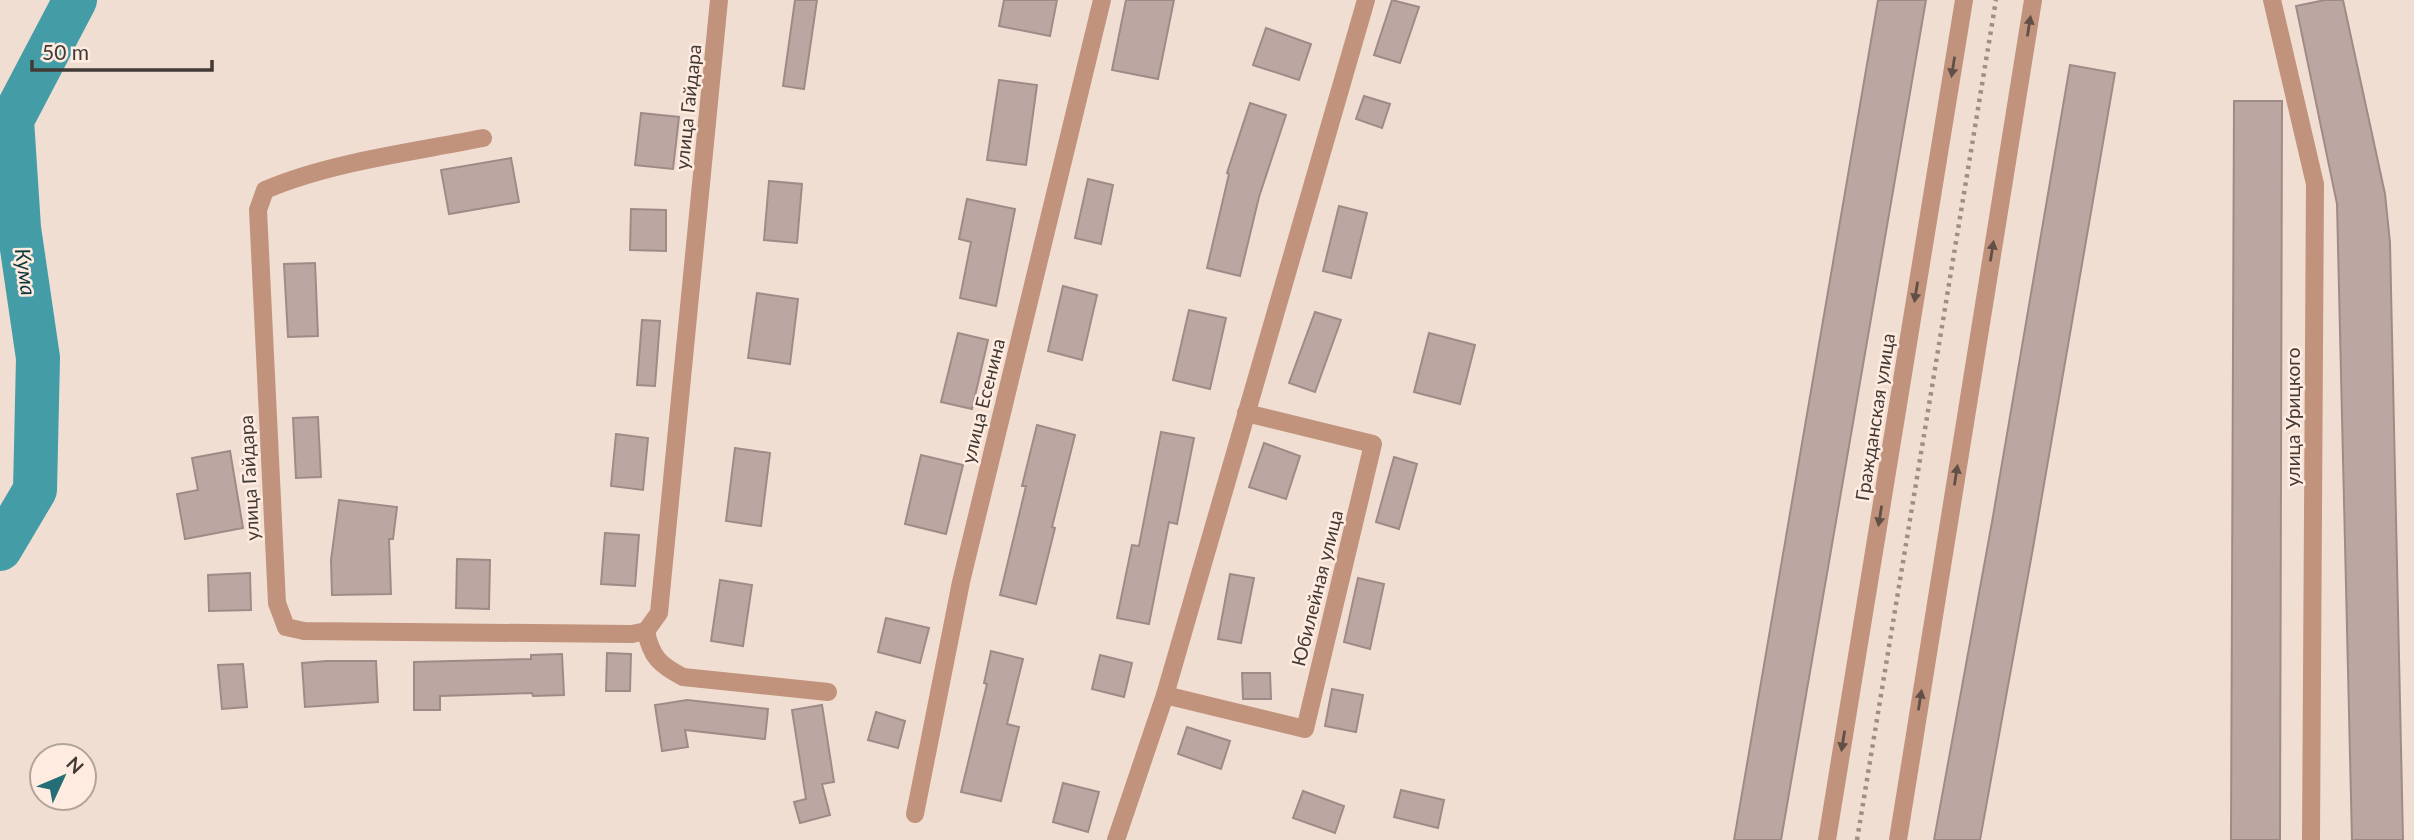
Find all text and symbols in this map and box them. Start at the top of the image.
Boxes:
one-way arrow [2024,15,2035,37]
scale bar [32,28,212,72]
text: 50 m [42,39,89,64]
street label: улица Гайдара [669,43,706,171]
one-way arrow [1947,56,1958,78]
one-way arrow [1987,240,1998,262]
water label: Кума [11,247,42,297]
one-way arrow [1910,281,1921,303]
street label: Гражданская улица [1850,331,1899,502]
street label: улица Есенина [956,336,1009,466]
street label: улица Урицкого [2281,348,2304,486]
street label: улица Гайдара [234,415,263,541]
one-way arrow [1951,464,1962,486]
one-way arrow [1874,505,1885,527]
street label: Юбилейная улица [1286,507,1347,668]
one-way arrow [1915,689,1926,711]
one-way arrow [1837,730,1848,752]
north arrow [28,742,98,812]
text: N [62,752,89,778]

